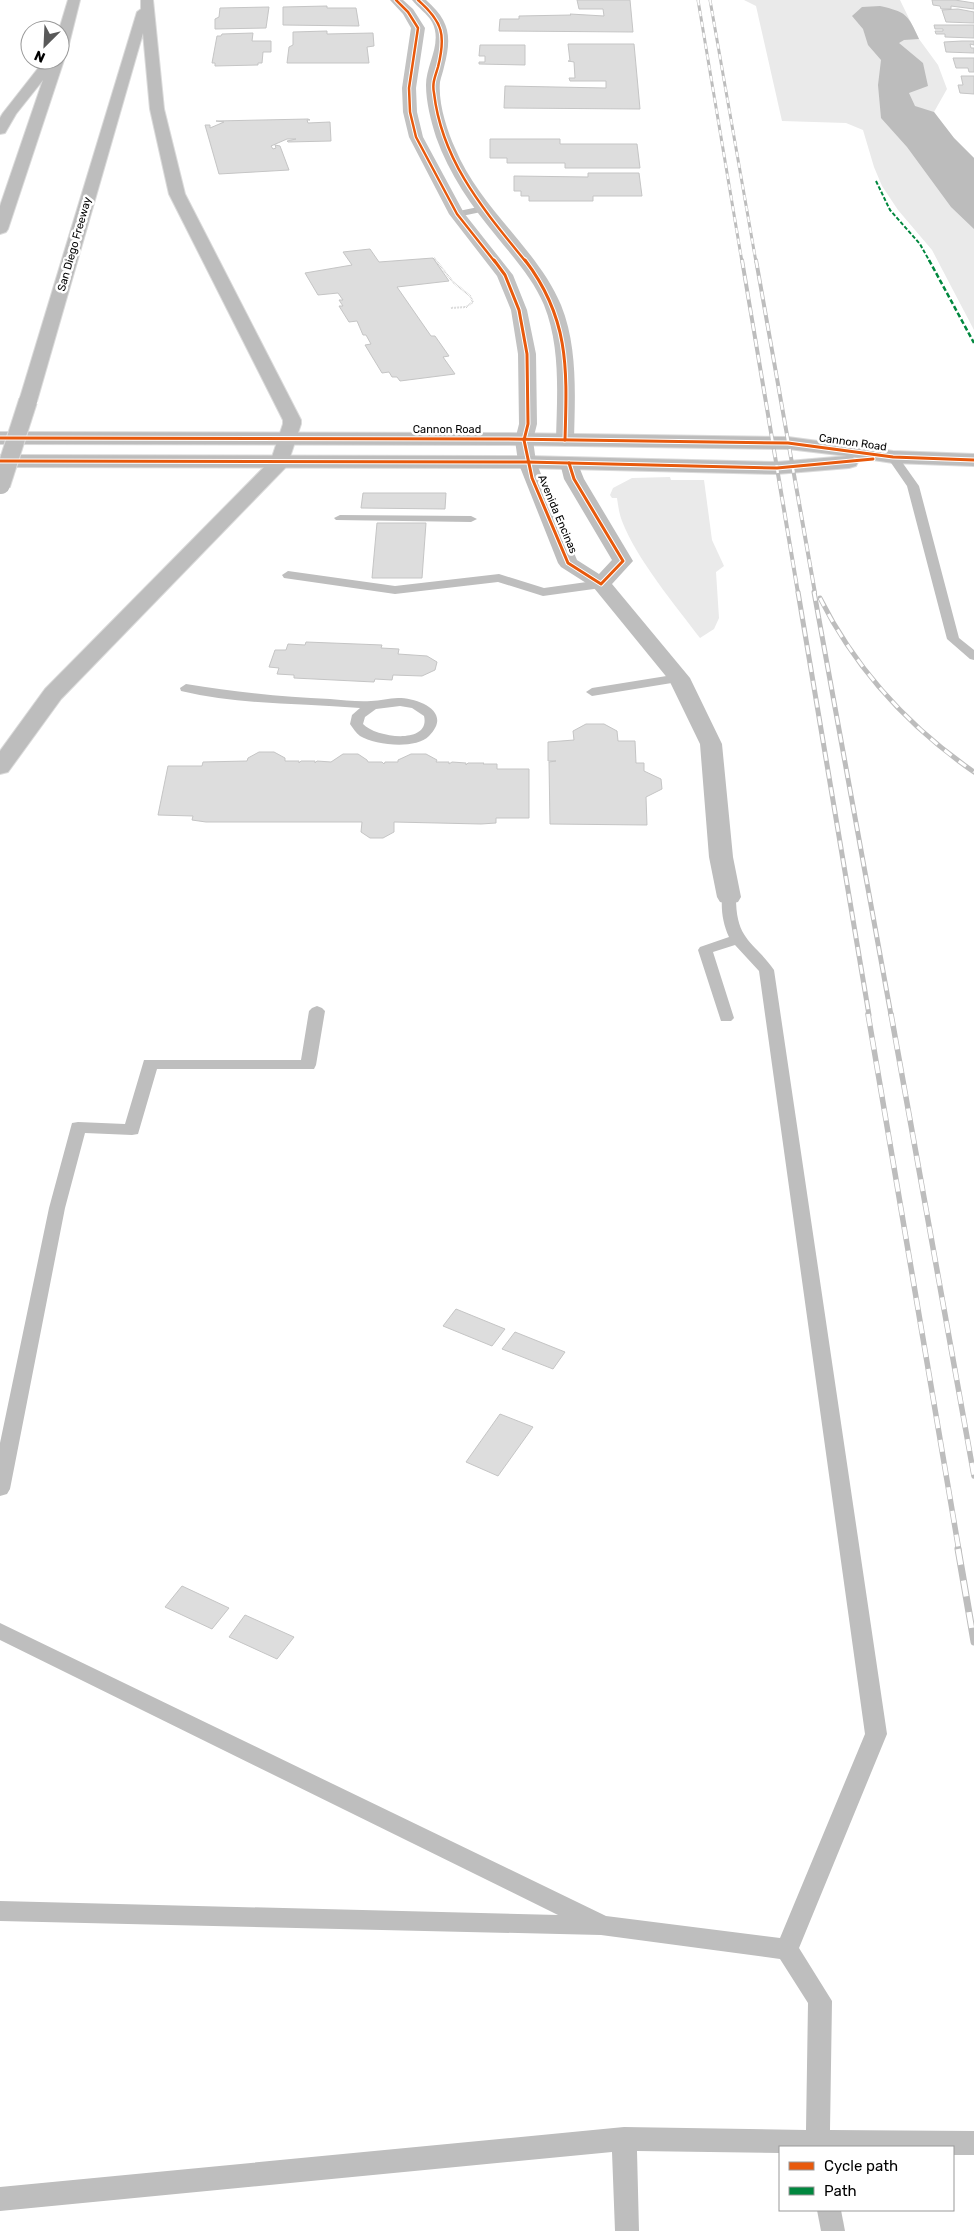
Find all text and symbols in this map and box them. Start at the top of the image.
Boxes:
north arrow [20,20,70,70]
text: N [32,47,48,66]
street label: San Diego Freeway [55,196,94,293]
street label: Cannon Road [413,423,481,436]
street label: Cannon Road [818,431,888,454]
street label: Avenida Encinas [535,473,580,556]
legend [779,2146,954,2211]
text: Cycle path [824,2157,898,2175]
text: Path [824,2182,857,2200]

